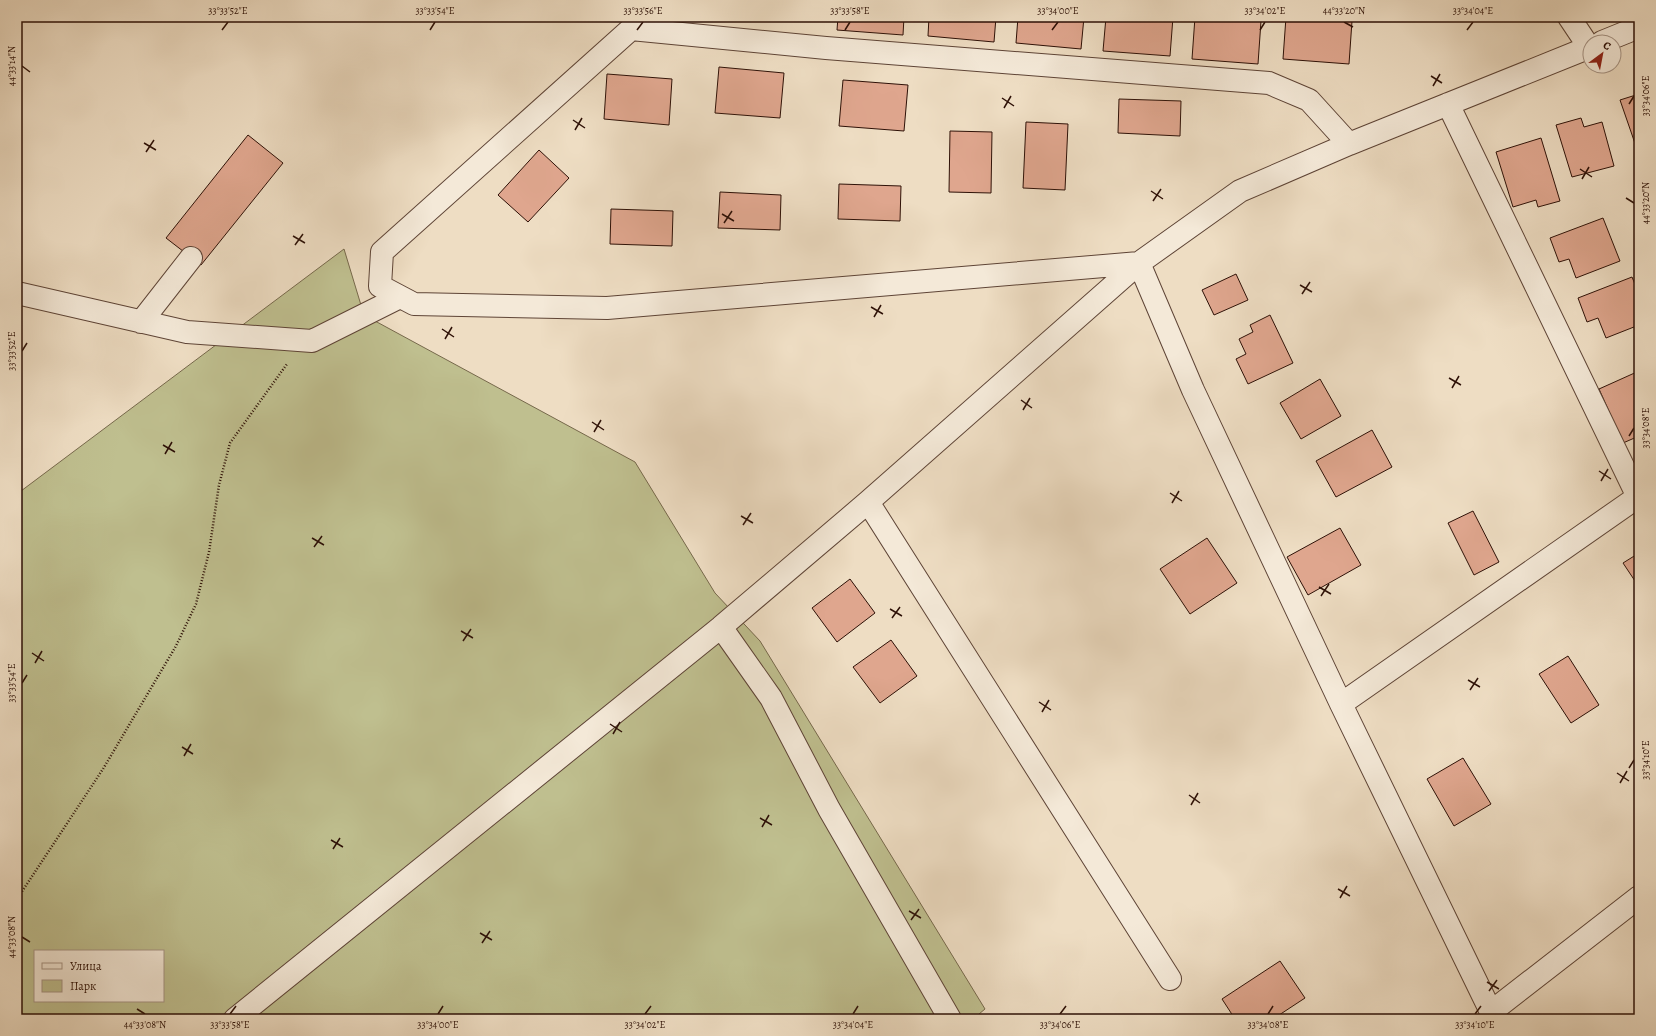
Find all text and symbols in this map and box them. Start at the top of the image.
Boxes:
text: 33°33'52"E [208,4,248,17]
text: 33°33'54"E [415,4,455,17]
text: 33°33'56"E [623,4,663,17]
text: 33°33'58"E [830,4,870,17]
text: 33°34'00"E [1037,4,1079,17]
text: 33°34'02"E [1245,4,1285,17]
text: 44°33'20"N [1323,4,1365,17]
text: 33°34'04"E [1453,4,1493,17]
north arrow [1582,34,1622,74]
text: С [1600,38,1614,54]
text: 44°33'14"N [5,46,18,86]
text: 33°34'06"E [1639,76,1652,116]
text: 44°33'20"N [1639,182,1652,224]
text: 33°33'52"E [5,331,18,371]
text: 33°34'08"E [1639,407,1652,448]
text: 33°33'54"E [5,663,18,703]
text: 33°34'10"E [1639,740,1652,780]
text: 44°33'08"N [5,916,18,958]
legend [34,950,164,1002]
text: Улица [70,958,102,974]
text: Парк [70,978,96,994]
text: 44°33'08"N [124,1018,166,1031]
text: 33°33'58"E [210,1018,250,1031]
text: 33°34'00"E [417,1018,459,1031]
text: 33°34'02"E [625,1018,665,1031]
text: 33°34'04"E [833,1018,873,1031]
text: 33°34'06"E [1040,1018,1080,1031]
text: 33°34'08"E [1248,1018,1289,1031]
text: 33°34'10"E [1455,1018,1495,1031]

